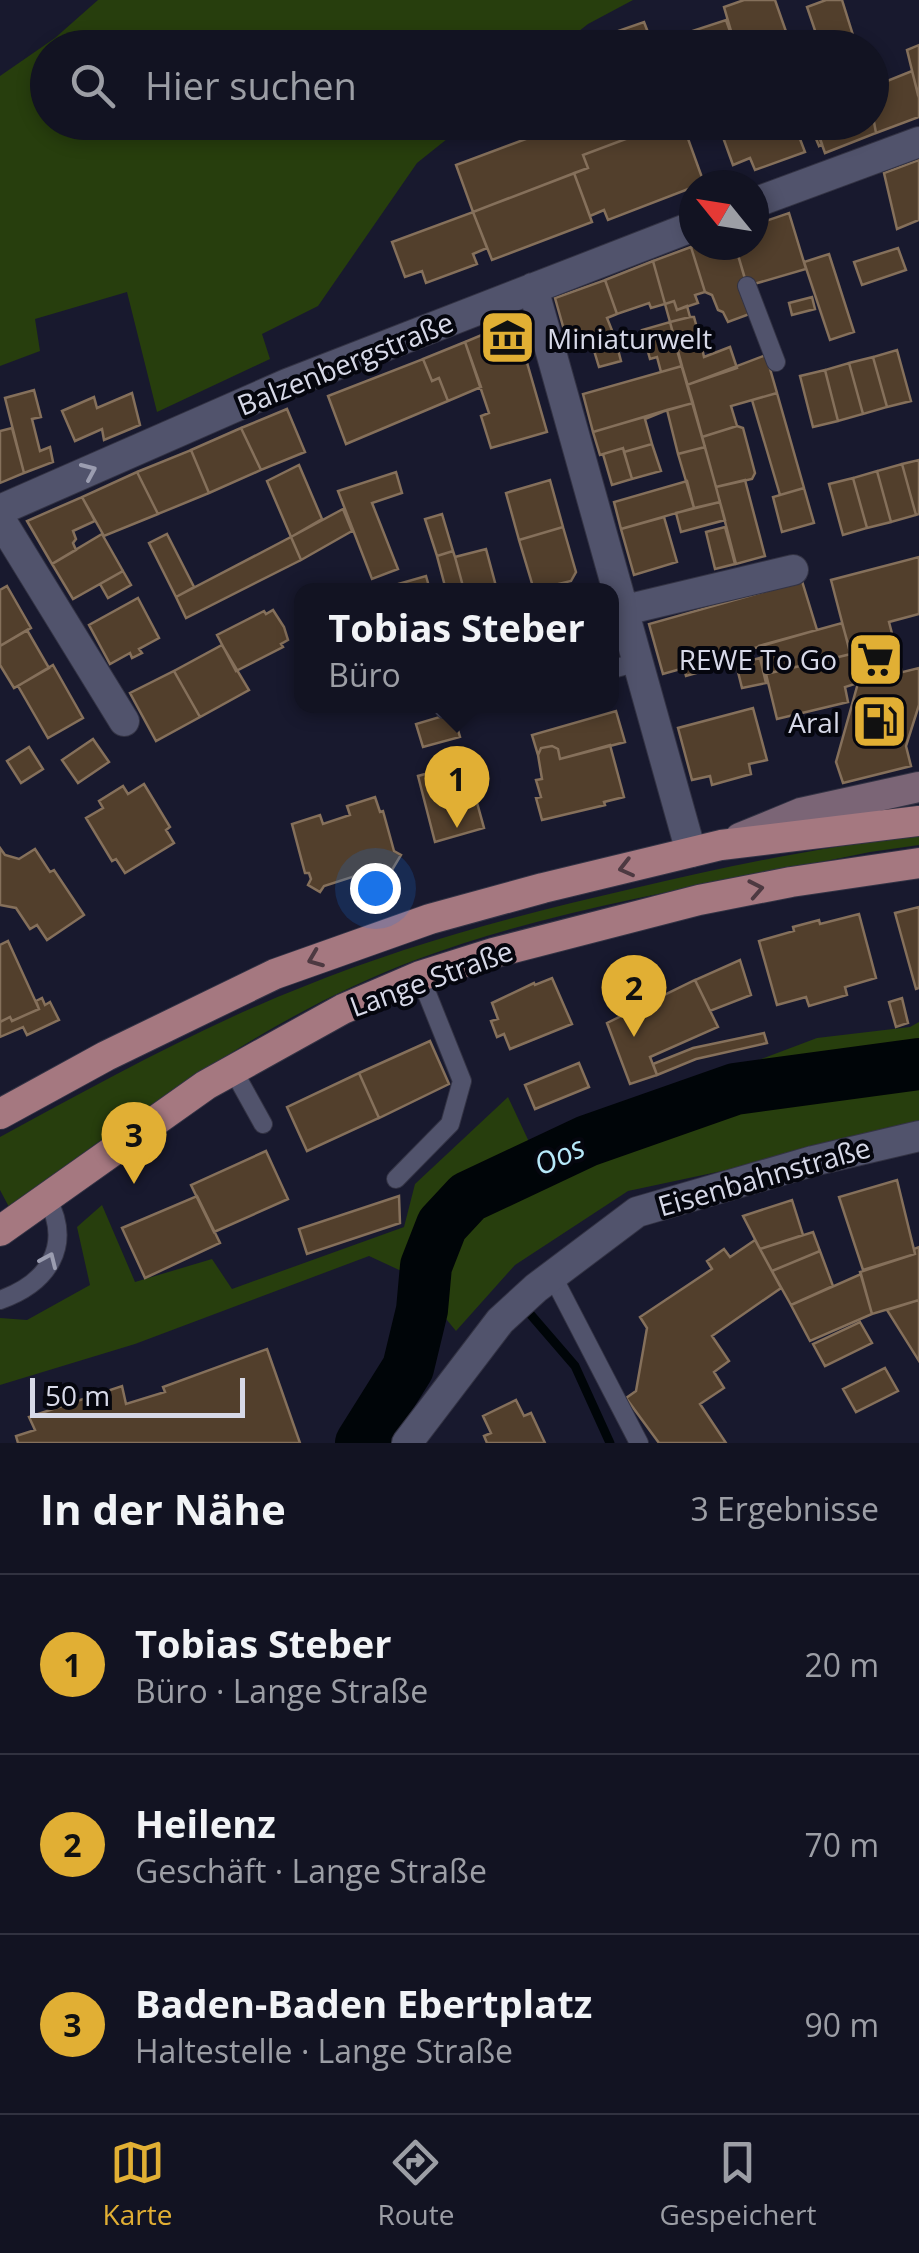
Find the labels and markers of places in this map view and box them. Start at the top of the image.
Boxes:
museum icon: Miniaturwelt [478,308,538,368]
place label: Miniaturwelt [547,319,712,357]
supermarket icon: REWE To Go [846,629,906,689]
place label: REWE To Go [679,640,837,678]
fuel station icon: Aral [849,692,909,752]
place label: Aral [788,703,840,741]
pin: 1 [424,746,490,828]
pin: 2 [602,954,666,1037]
pin: 3 [102,1102,166,1184]

